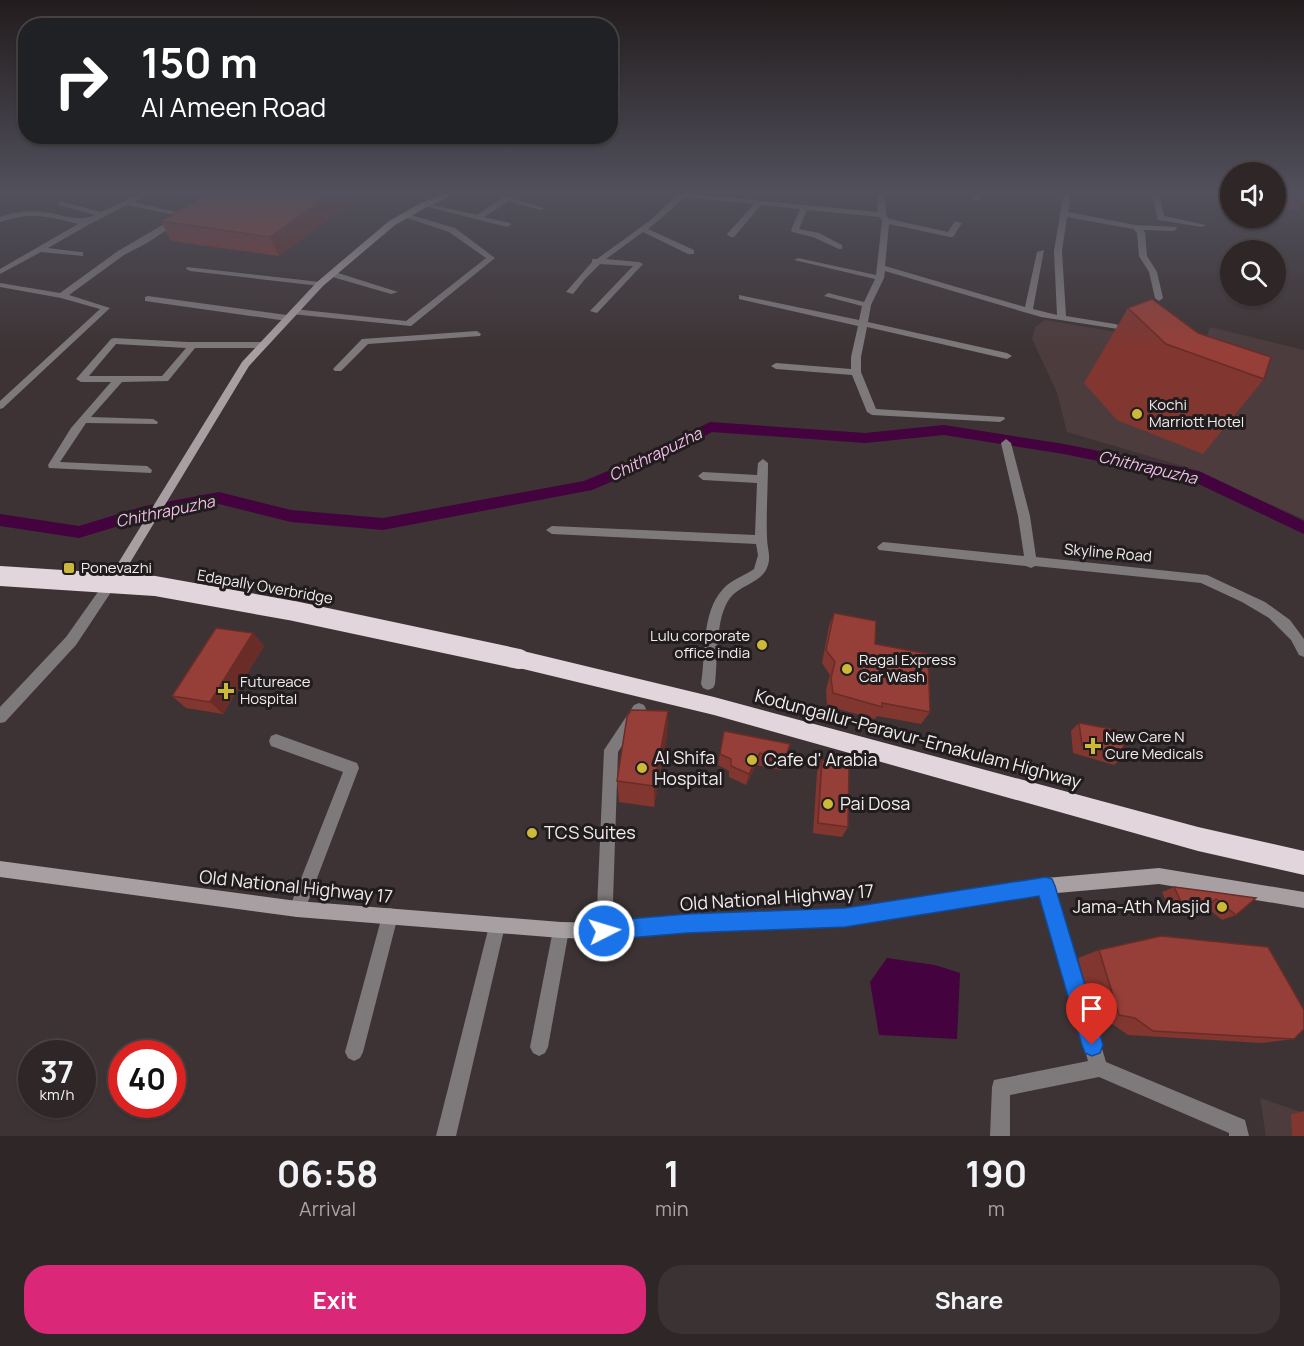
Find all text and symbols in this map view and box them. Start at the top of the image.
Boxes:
text: 150 m [141,33,258,91]
icon: right [42,42,120,120]
text: Al Ameen Road [141,88,326,125]
map controls [1220,162,1286,306]
button: sound [1220,162,1286,228]
button: search [1220,240,1286,306]
place label: Kochi Marriott Hotel [1149,394,1244,432]
marker: Kochi Marriott Hotel [1130,407,1144,421]
water label: Chithrapuzha [605,422,706,486]
water label: Chithrapuzha [1096,445,1201,489]
water label: Chithrapuzha [113,490,218,532]
street label: Skyline Road [1063,538,1153,567]
place label: Ponevazhi [81,557,152,578]
marker: Ponevazhi [62,561,76,575]
street label: Edapally Overbridge [196,564,335,609]
place label: Lulu corporate office india [650,625,750,663]
marker: Lulu corporate office india [755,638,769,652]
place label: Regal Express Car Wash [859,649,956,687]
marker: Regal Express Car Wash [840,662,854,676]
place label: Futureace Hospital [240,671,311,709]
marker: Futureace Hospital [217,682,235,700]
street label: Kodungallur-Paravur-Ernakulam Highway [752,683,1085,793]
place label: New Care N Cure Medicals [1105,726,1204,764]
marker: New Care N Cure Medicals [1086,739,1100,753]
place label: Al Shifa Hospital [654,745,723,790]
place label: Cafe d' Arabia [764,747,878,771]
marker: Cafe d' Arabia [745,753,759,767]
marker: Al Shifa Hospital [635,761,649,775]
place label: Pai Dosa [840,791,910,815]
marker: Pai Dosa [821,797,835,811]
place label: TCS Suites [544,820,636,844]
marker: TCS Suites [525,826,539,840]
street label: Old National Highway 17 [198,864,394,908]
street label: Old National Highway 17 [679,878,875,916]
place label: Jama-Ath Masjid [1073,894,1210,918]
position arrow [572,899,636,963]
marker: Jama-Ath Masjid [1215,900,1229,914]
pin [1066,983,1117,1045]
icon: arrive [1075,992,1108,1025]
speed limit sign: 40 [108,1040,186,1118]
text: 37 [40,1051,74,1092]
text: km/h [40,1084,74,1105]
text: 06:58 [277,1149,378,1198]
text: 1 [664,1149,680,1198]
text: 190 [965,1149,1027,1198]
text: Arrival [299,1195,356,1222]
text: min [655,1195,689,1222]
text: m [988,1195,1005,1222]
button: Exit [24,1265,646,1334]
button: Share [658,1265,1280,1334]

